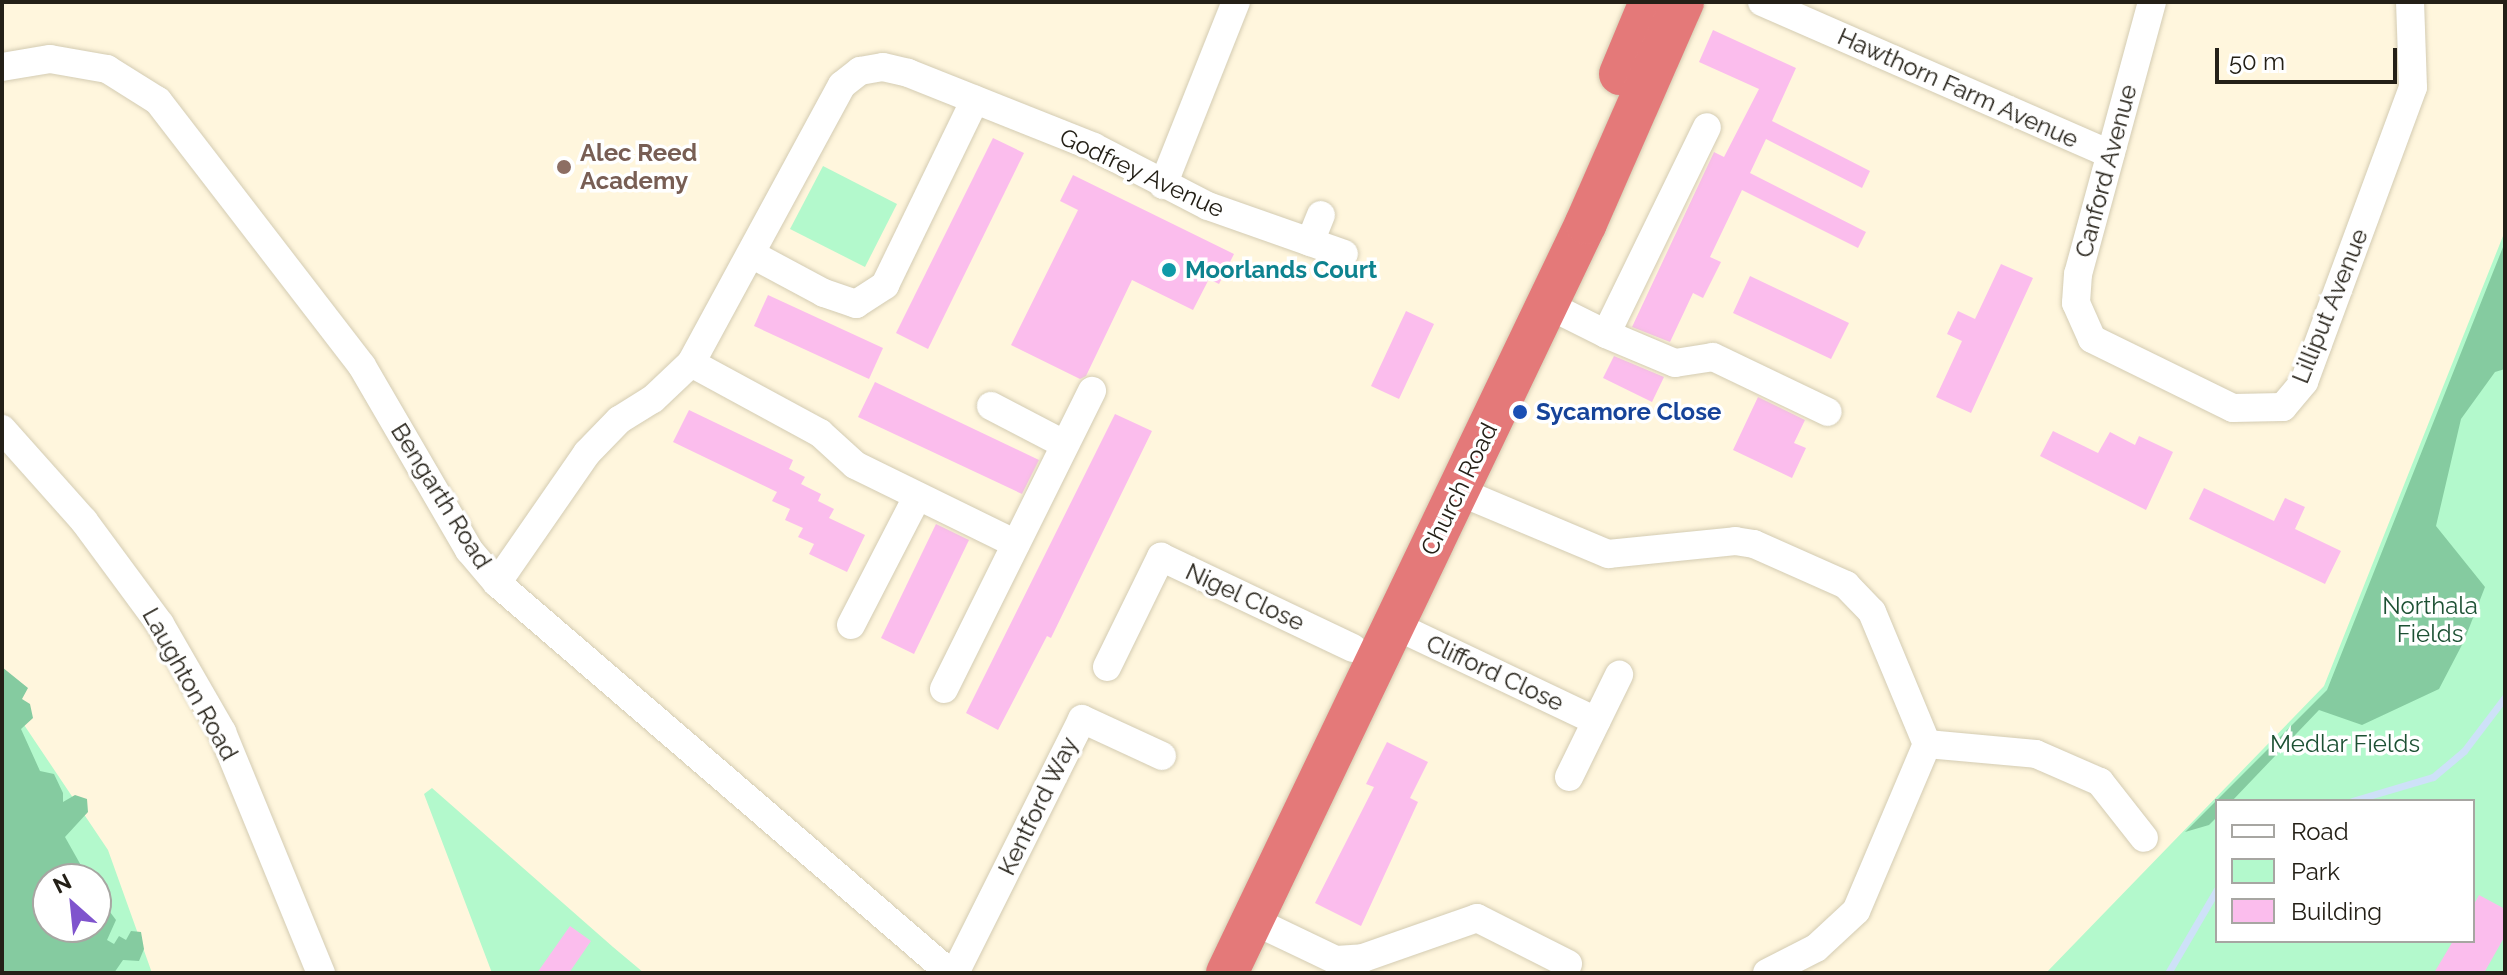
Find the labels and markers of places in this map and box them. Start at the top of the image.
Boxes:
place label: Alec Reed Academy [580,139,697,195]
marker: Alec Reed Academy [555,158,573,176]
place label: Moorlands Court [1185,256,1377,284]
marker: Moorlands Court [1160,261,1178,279]
place label: Sycamore Close [1536,398,1721,426]
marker: Sycamore Close [1511,403,1529,421]

